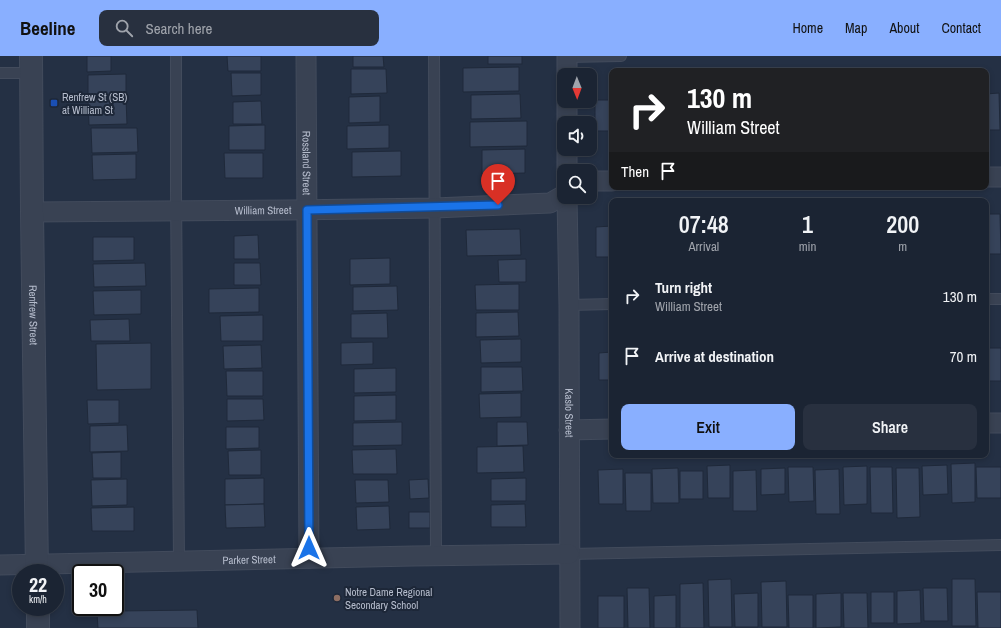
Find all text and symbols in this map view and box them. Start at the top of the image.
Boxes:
search box [99,10,379,46]
text: Beeline [20,15,75,41]
icon: search [113,17,135,39]
text: Search here [145,18,212,39]
text: Home [792,19,823,37]
text: Map [845,19,867,37]
text: About [889,19,919,37]
text: Contact [941,19,981,37]
north arrow [557,68,597,108]
map controls [557,68,597,204]
text: 130 m [687,79,752,117]
icon: right [621,84,673,136]
place label: Renfrew St (SB) at William St [62,90,127,117]
marker: Renfrew St (SB) at William St [49,98,59,108]
text: William Street [687,115,780,140]
button: sound [557,116,597,156]
street label: Rossland Street [299,131,314,196]
icon: arrive [657,160,679,182]
text: Then [621,161,649,182]
pin [481,164,515,205]
button: search [557,164,597,204]
icon: arrive [487,170,509,192]
street label: William Street [235,203,292,217]
text: 07:48 [679,208,729,240]
text: 1 [802,208,813,240]
text: 200 [886,208,919,240]
text: Arrival [688,238,719,255]
text: min [799,238,816,255]
text: m [898,238,907,255]
text: Turn right [655,277,712,298]
street label: Renfrew Street [26,285,41,346]
icon: right [621,285,643,307]
text: 130 m [943,286,977,307]
text: William Street [655,298,722,315]
icon: arrive [621,345,643,367]
text: Arrive at destination [655,346,774,367]
text: 70 m [950,346,977,367]
street label: Kaslo Street [562,388,576,438]
button: Exit [621,404,795,450]
button: Share [803,404,977,450]
position arrow [288,527,330,569]
street label: Parker Street [222,552,276,567]
speed limit sign: 30 [72,564,124,616]
text: 22 [29,571,47,598]
place label: Notre Dame Regional Secondary School [345,585,432,612]
text: km/h [29,593,47,606]
marker: Notre Dame Regional Secondary School [332,593,342,603]

